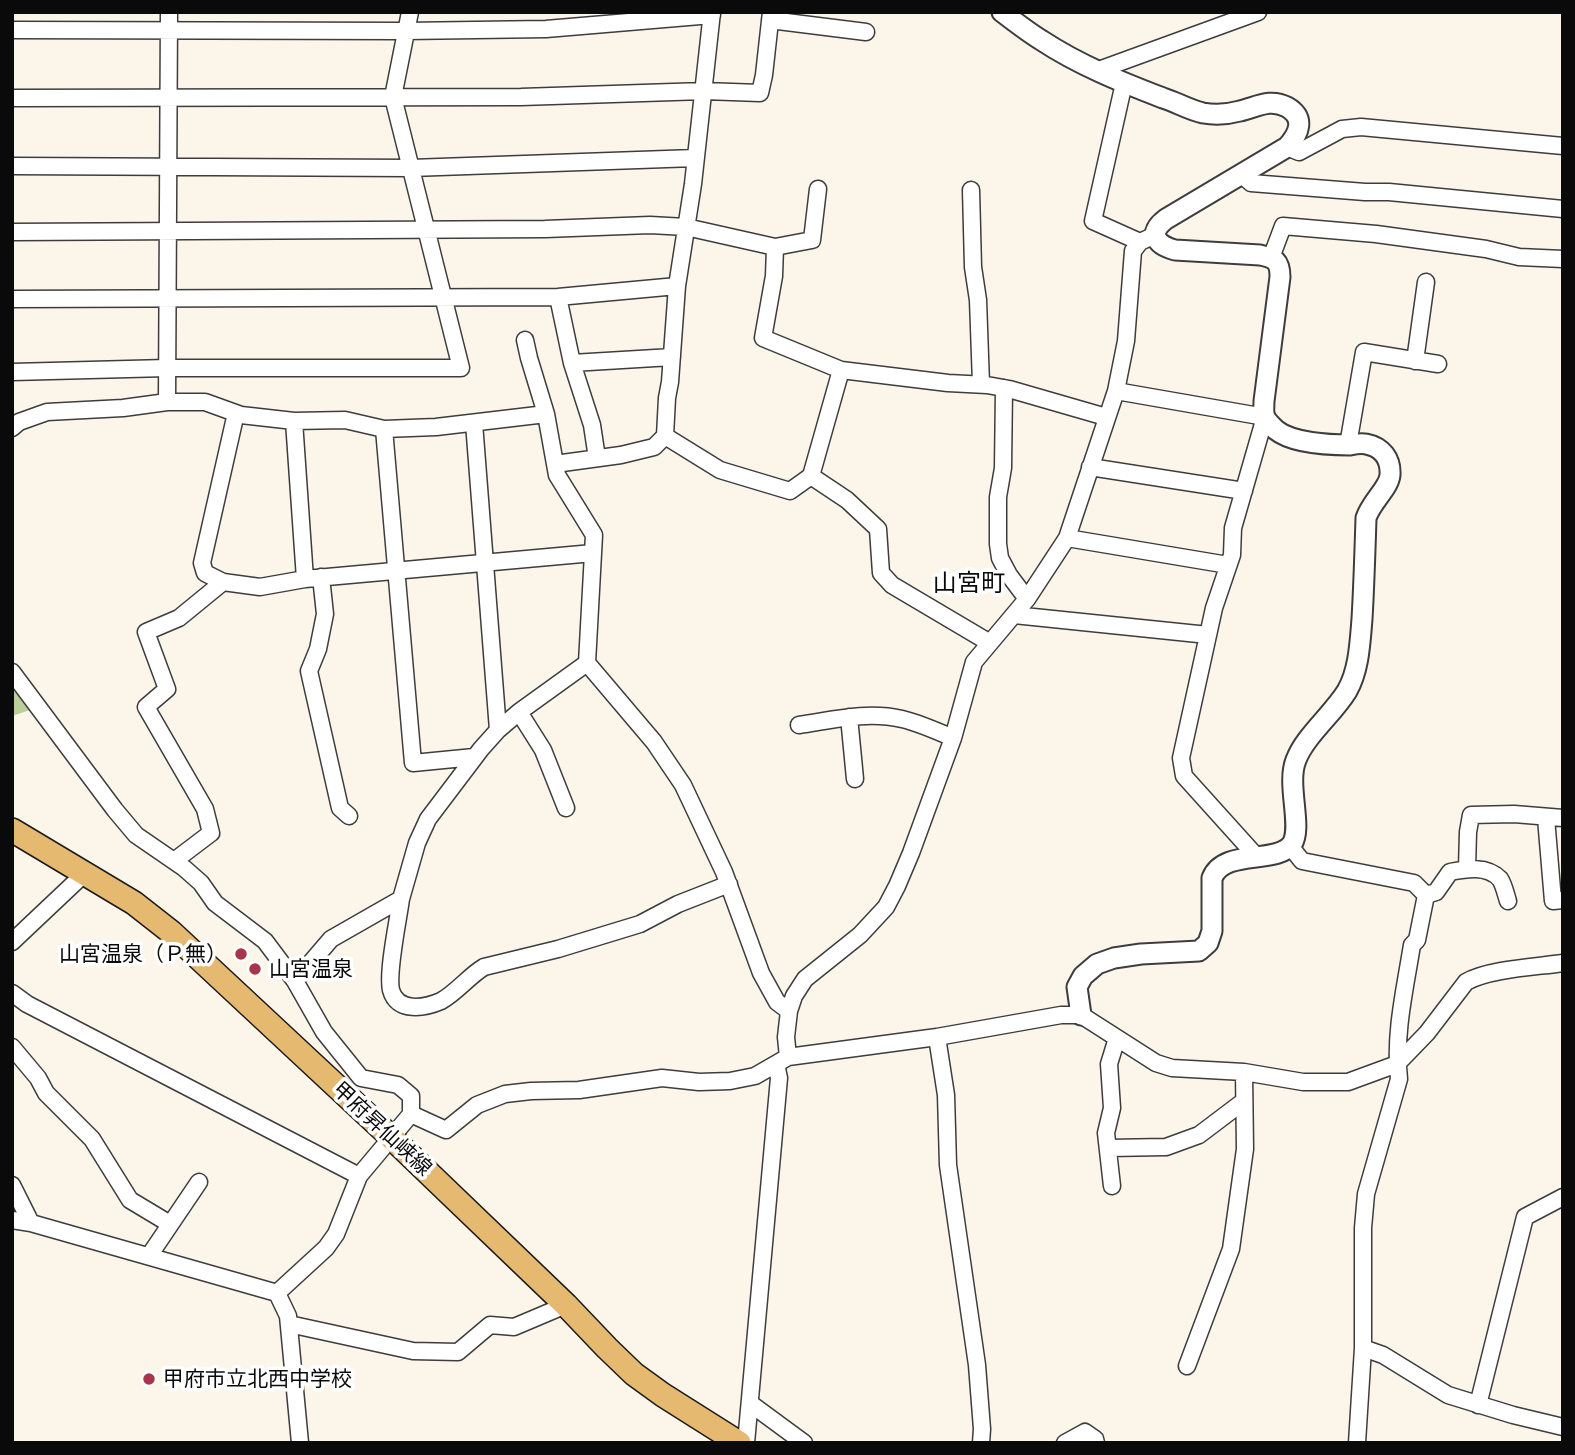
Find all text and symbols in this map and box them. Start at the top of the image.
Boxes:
district label: 山宮町 [933,570,1005,598]
place label: 山宮温泉（Ｐ無） [59,941,227,967]
marker: 山宮温泉（Ｐ無） [233,946,249,962]
place label: 山宮温泉 [269,956,353,982]
marker: 山宮温泉 [247,961,263,977]
street label: 甲府昇仙峡線 [327,1077,437,1181]
place label: 甲府市立北西中学校 [163,1366,352,1392]
marker: 甲府市立北西中学校 [141,1371,157,1387]

